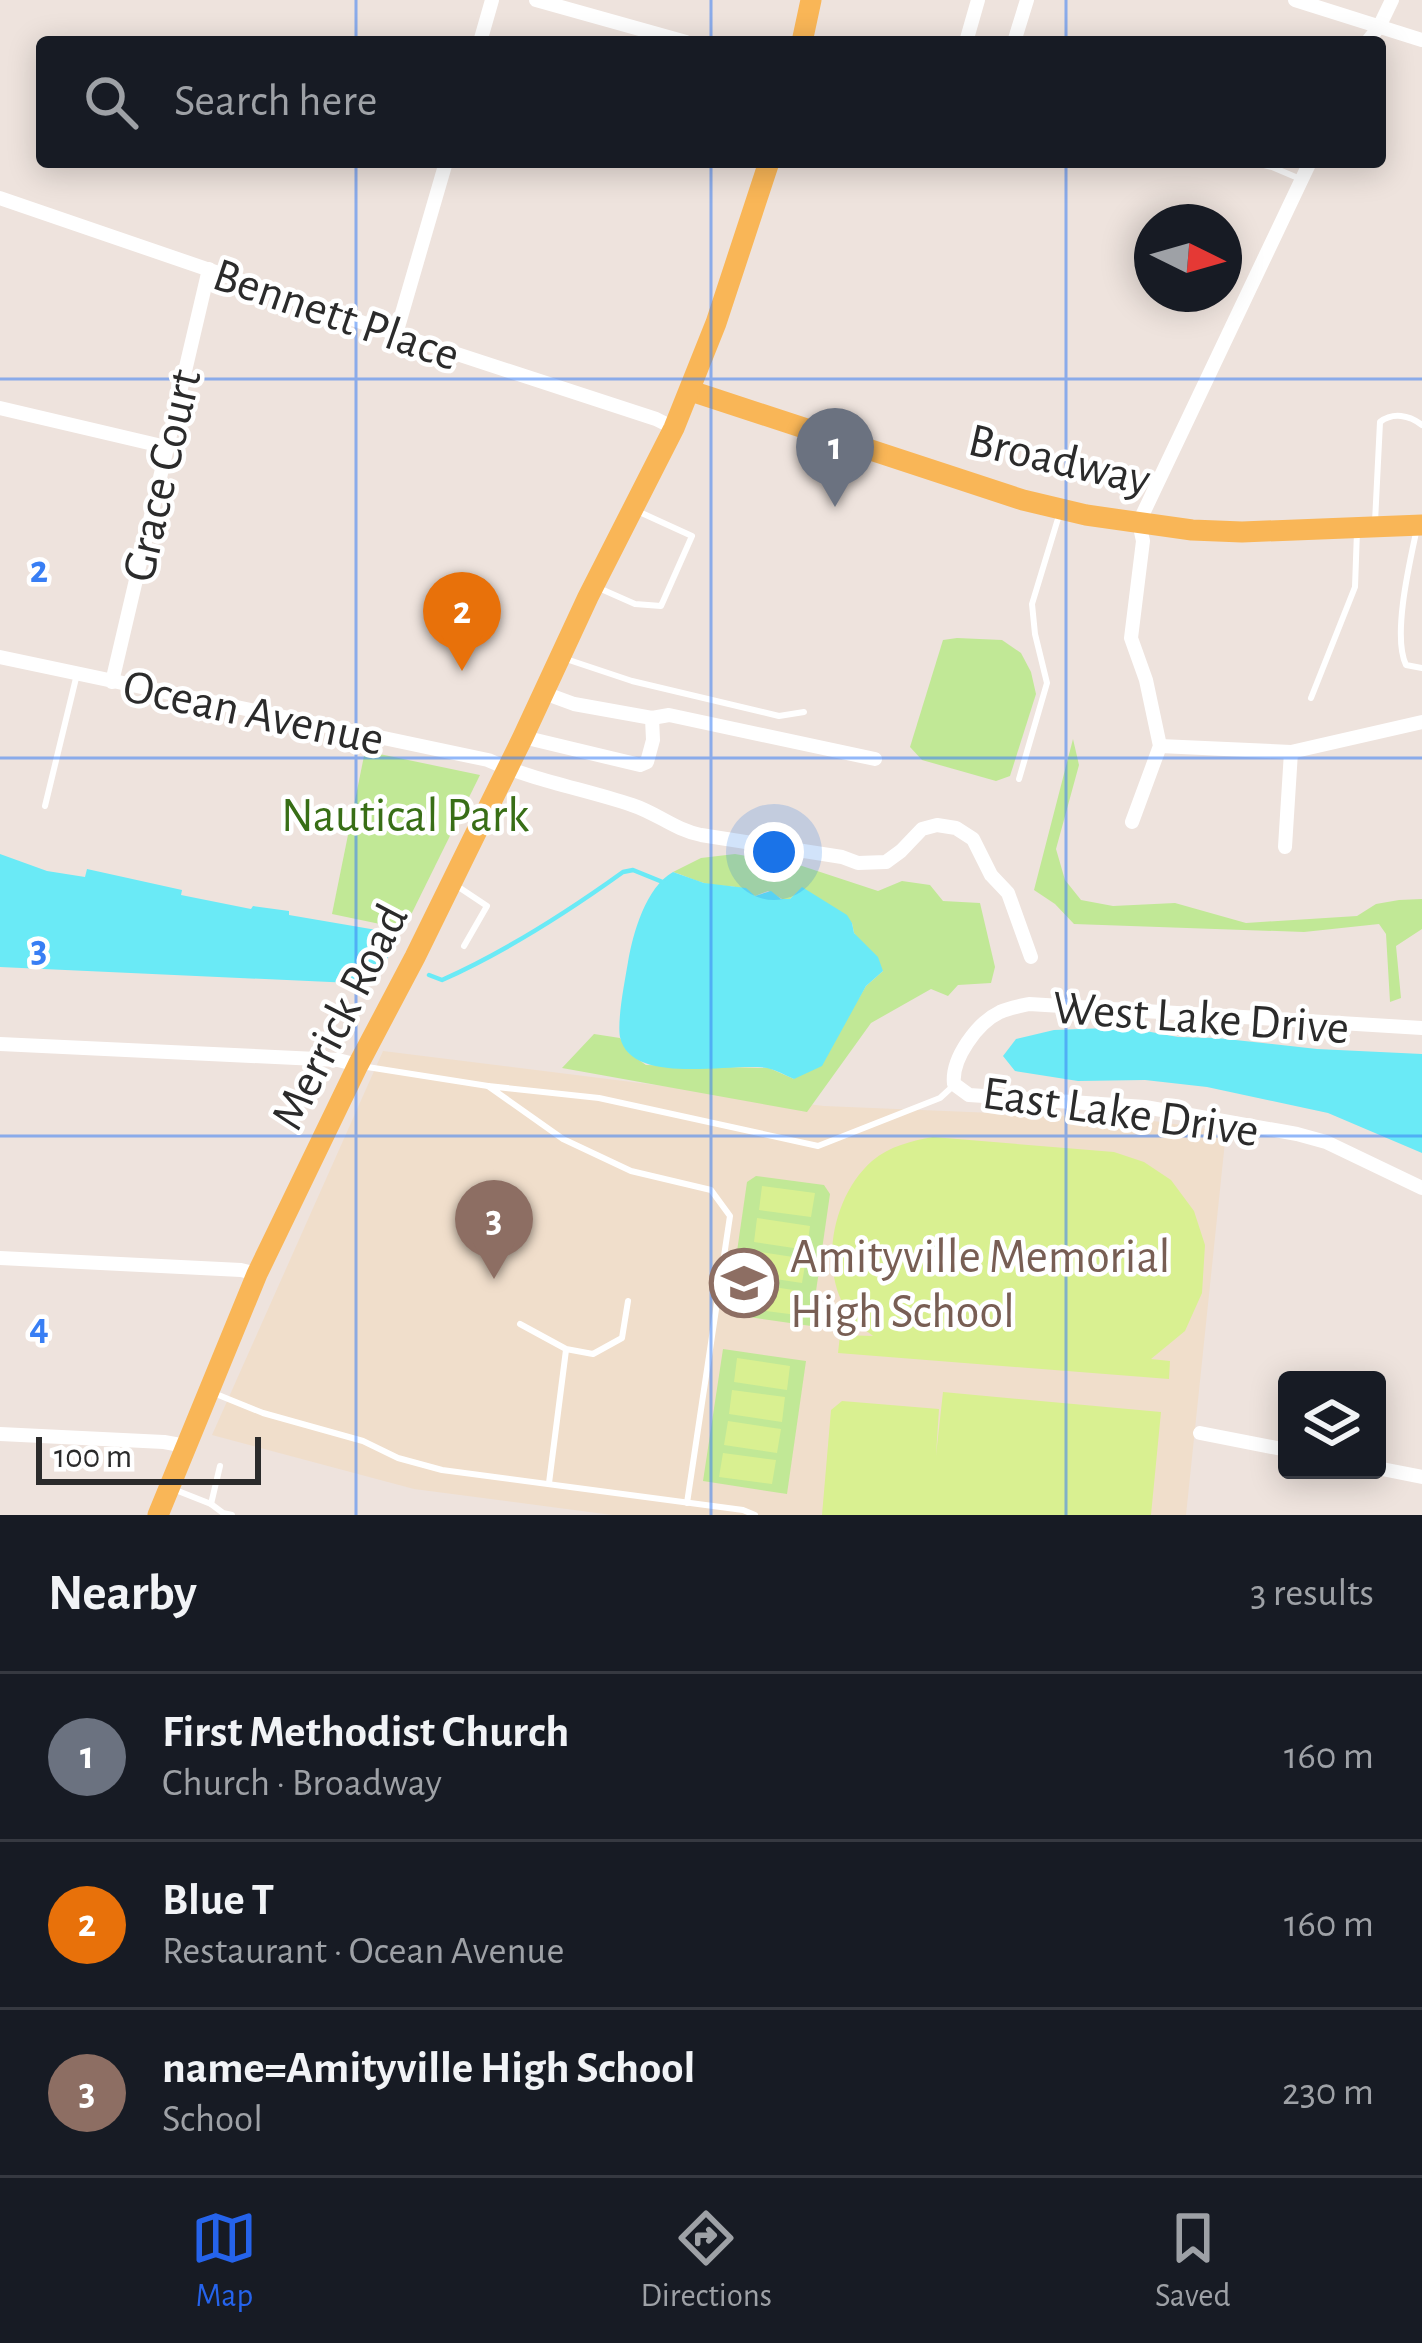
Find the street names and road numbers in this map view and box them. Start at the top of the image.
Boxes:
street label: Bennett Place [207,251,465,380]
street label: Grace Court [115,365,211,586]
street label: Broadway [964,417,1155,505]
street label: Ocean Avenue [119,663,388,765]
street label: Merrick Road [264,897,418,1138]
street label: West Lake Drive [1051,985,1351,1053]
street label: East Lake Drive [979,1070,1262,1156]

